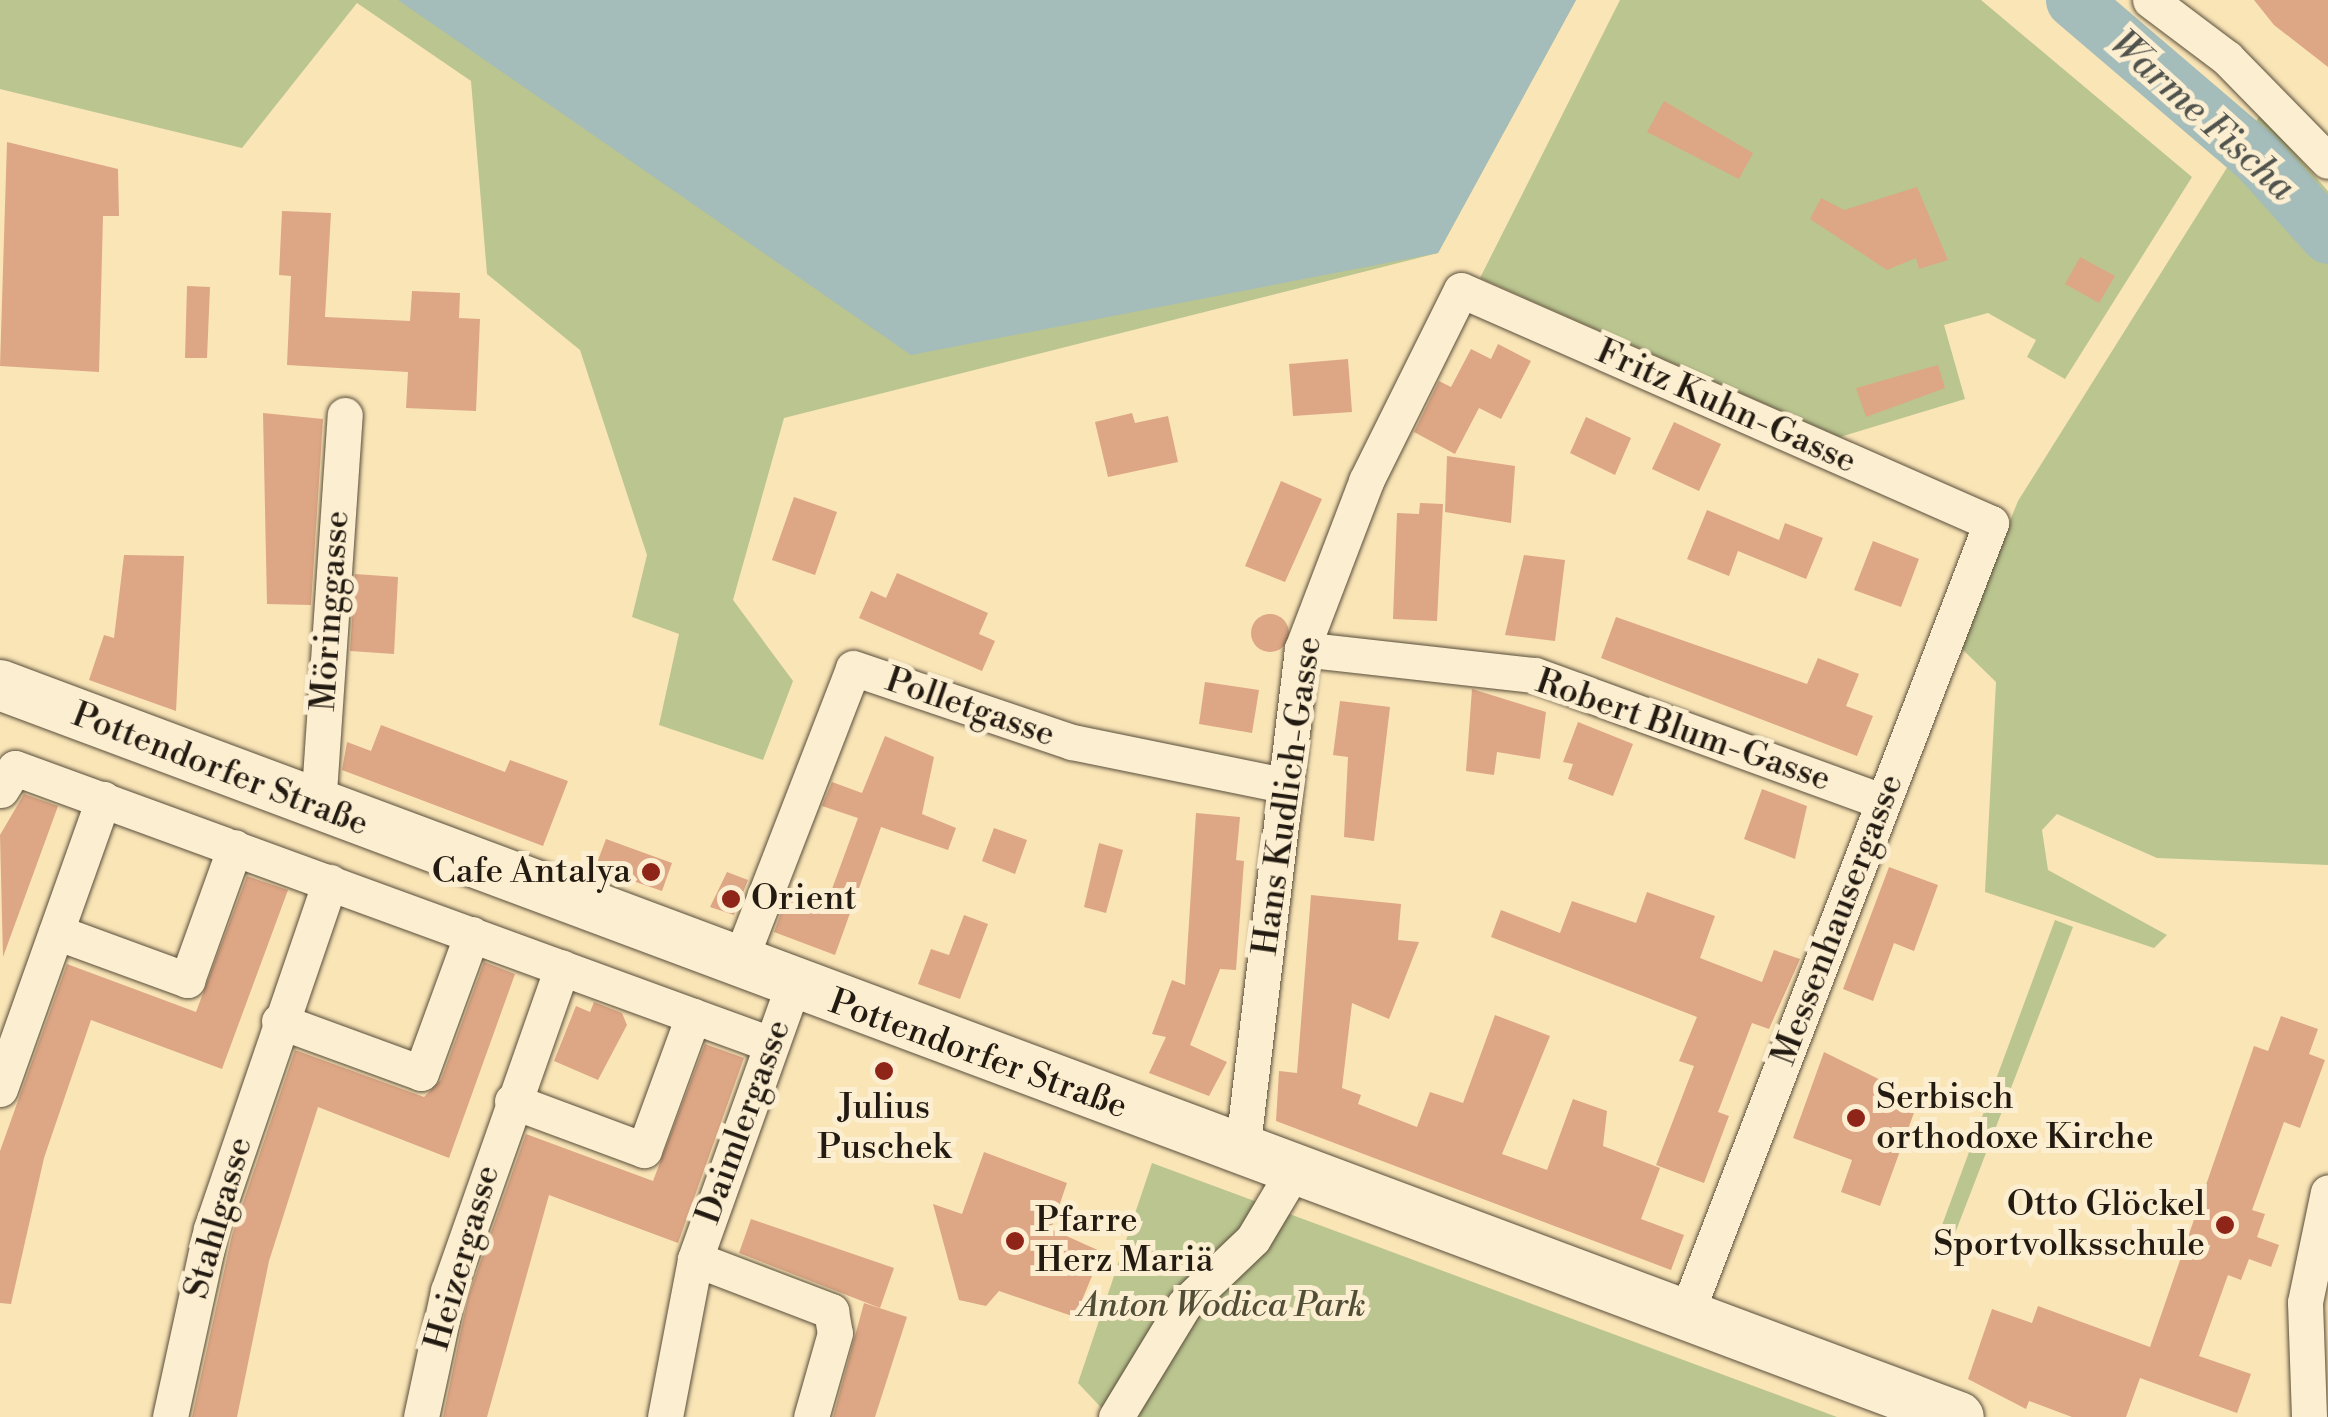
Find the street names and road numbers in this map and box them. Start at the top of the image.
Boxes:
street label: Fritz Kuhn-Gasse [1589,331,1863,483]
street label: Möringgasse [303,509,359,713]
street label: Hans Kudlich-Gasse [1245,634,1331,958]
street label: Polletgasse [880,659,1060,757]
street label: Robert Blum-Gasse [1530,661,1836,801]
street label: Pottendorfer Straße [66,694,374,846]
street label: Messenhausergasse [1763,769,1913,1071]
street label: Pottendorfer Straße [823,982,1133,1128]
street label: Daimlergasse [688,1014,800,1230]
street label: Stahlgasse [176,1132,262,1304]
street label: Heizergasse [417,1161,509,1355]

